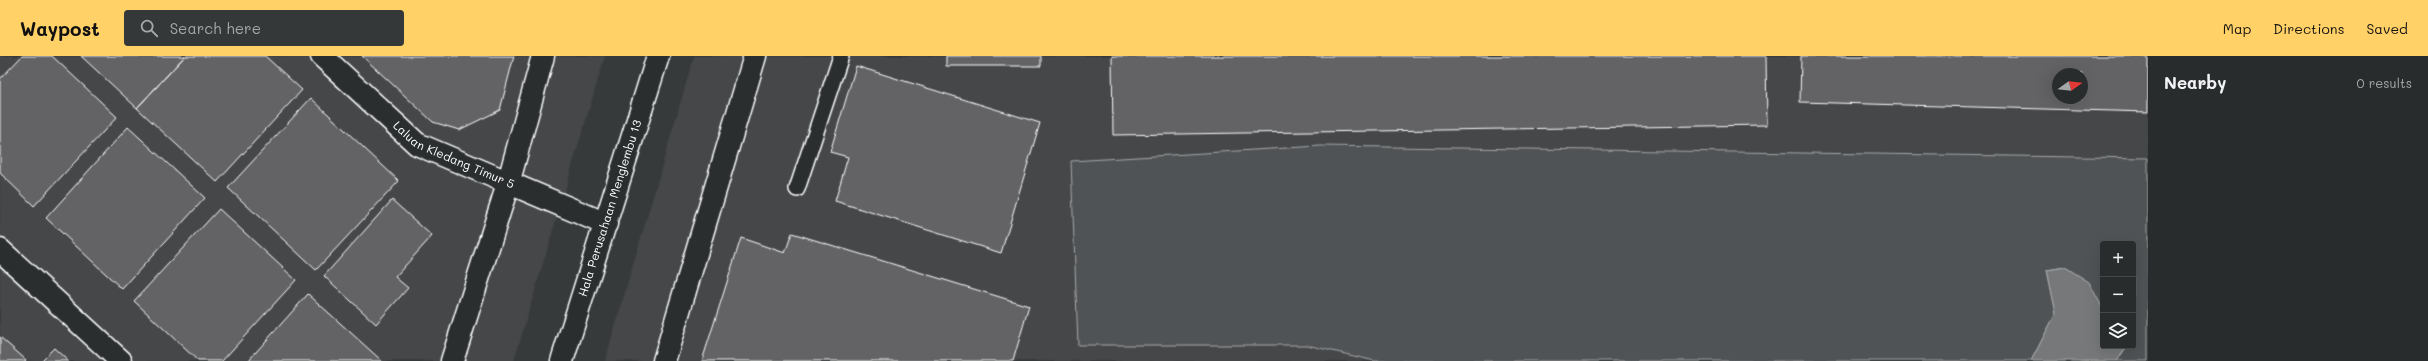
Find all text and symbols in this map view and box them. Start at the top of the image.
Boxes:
search box [124,10,404,46]
text: Waypost [20,16,100,41]
icon: search [138,17,160,39]
text: Search here [170,18,261,38]
text: Map [2223,19,2251,38]
text: Directions [2273,19,2344,38]
text: Saved [2366,19,2408,38]
north arrow [2052,68,2088,104]
text: Nearby [2164,71,2226,93]
text: 0 results [2357,74,2412,91]
street label: Laluan Kledang Timur 5 [390,117,517,191]
street label: Hala Perusahaan Menglembu 13 [574,118,644,298]
map controls [2100,241,2136,349]
button: + [2100,241,2136,277]
button: − [2100,277,2136,313]
button: layers [2100,313,2136,349]

